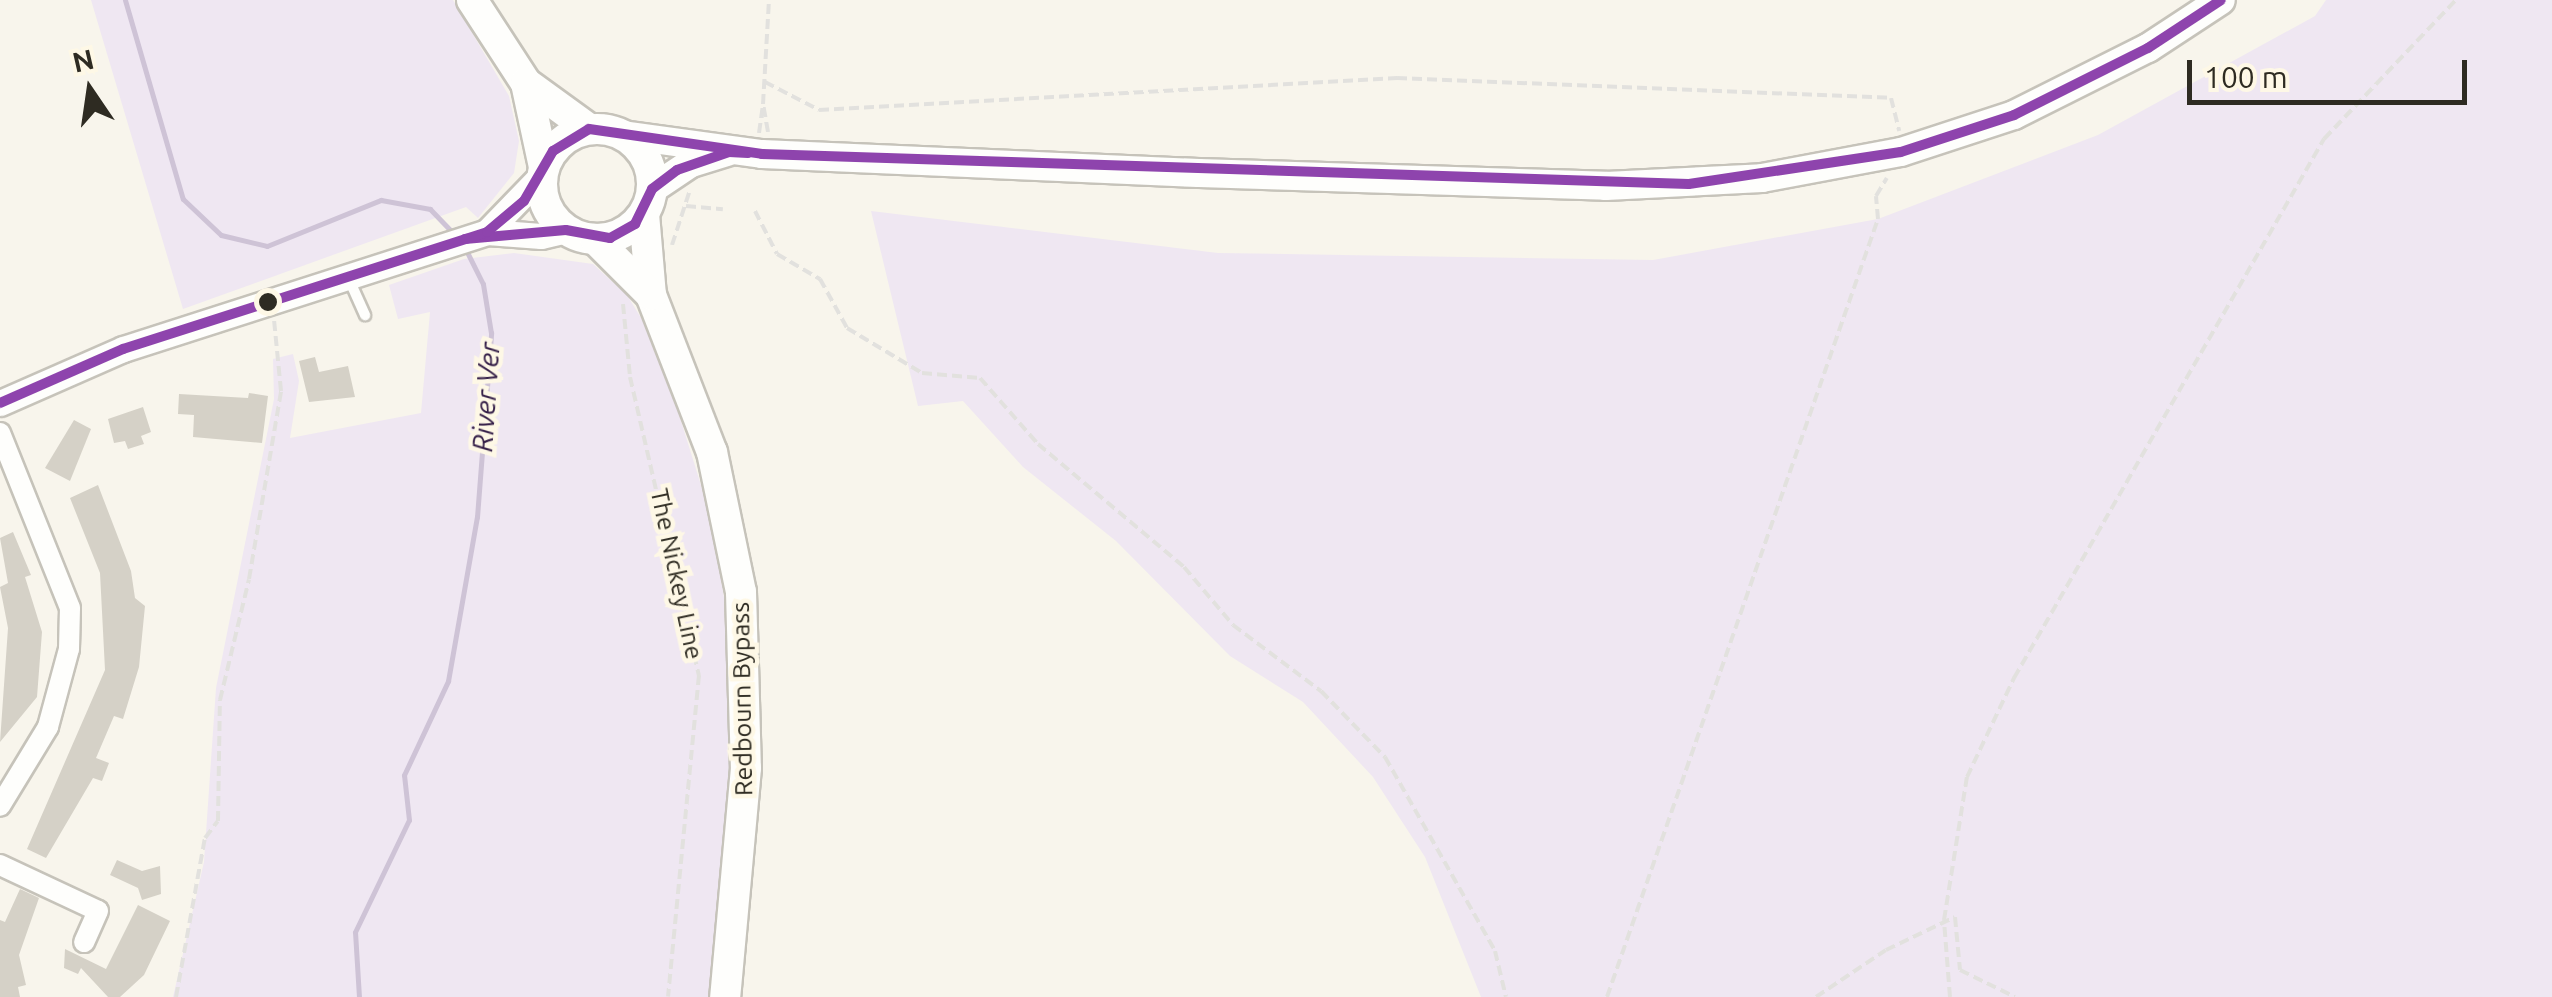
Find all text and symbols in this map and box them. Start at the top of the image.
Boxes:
north arrow [40,40,140,140]
scale bar [2192,40,2472,102]
text: N [69,43,97,78]
text: 100 m [2204,60,2288,94]
unlabelled marker [258,292,278,312]
water label: River Ver [465,341,507,453]
street label: The Nickey Line [644,486,710,662]
street label: Redbourn Bypass [725,602,759,796]

